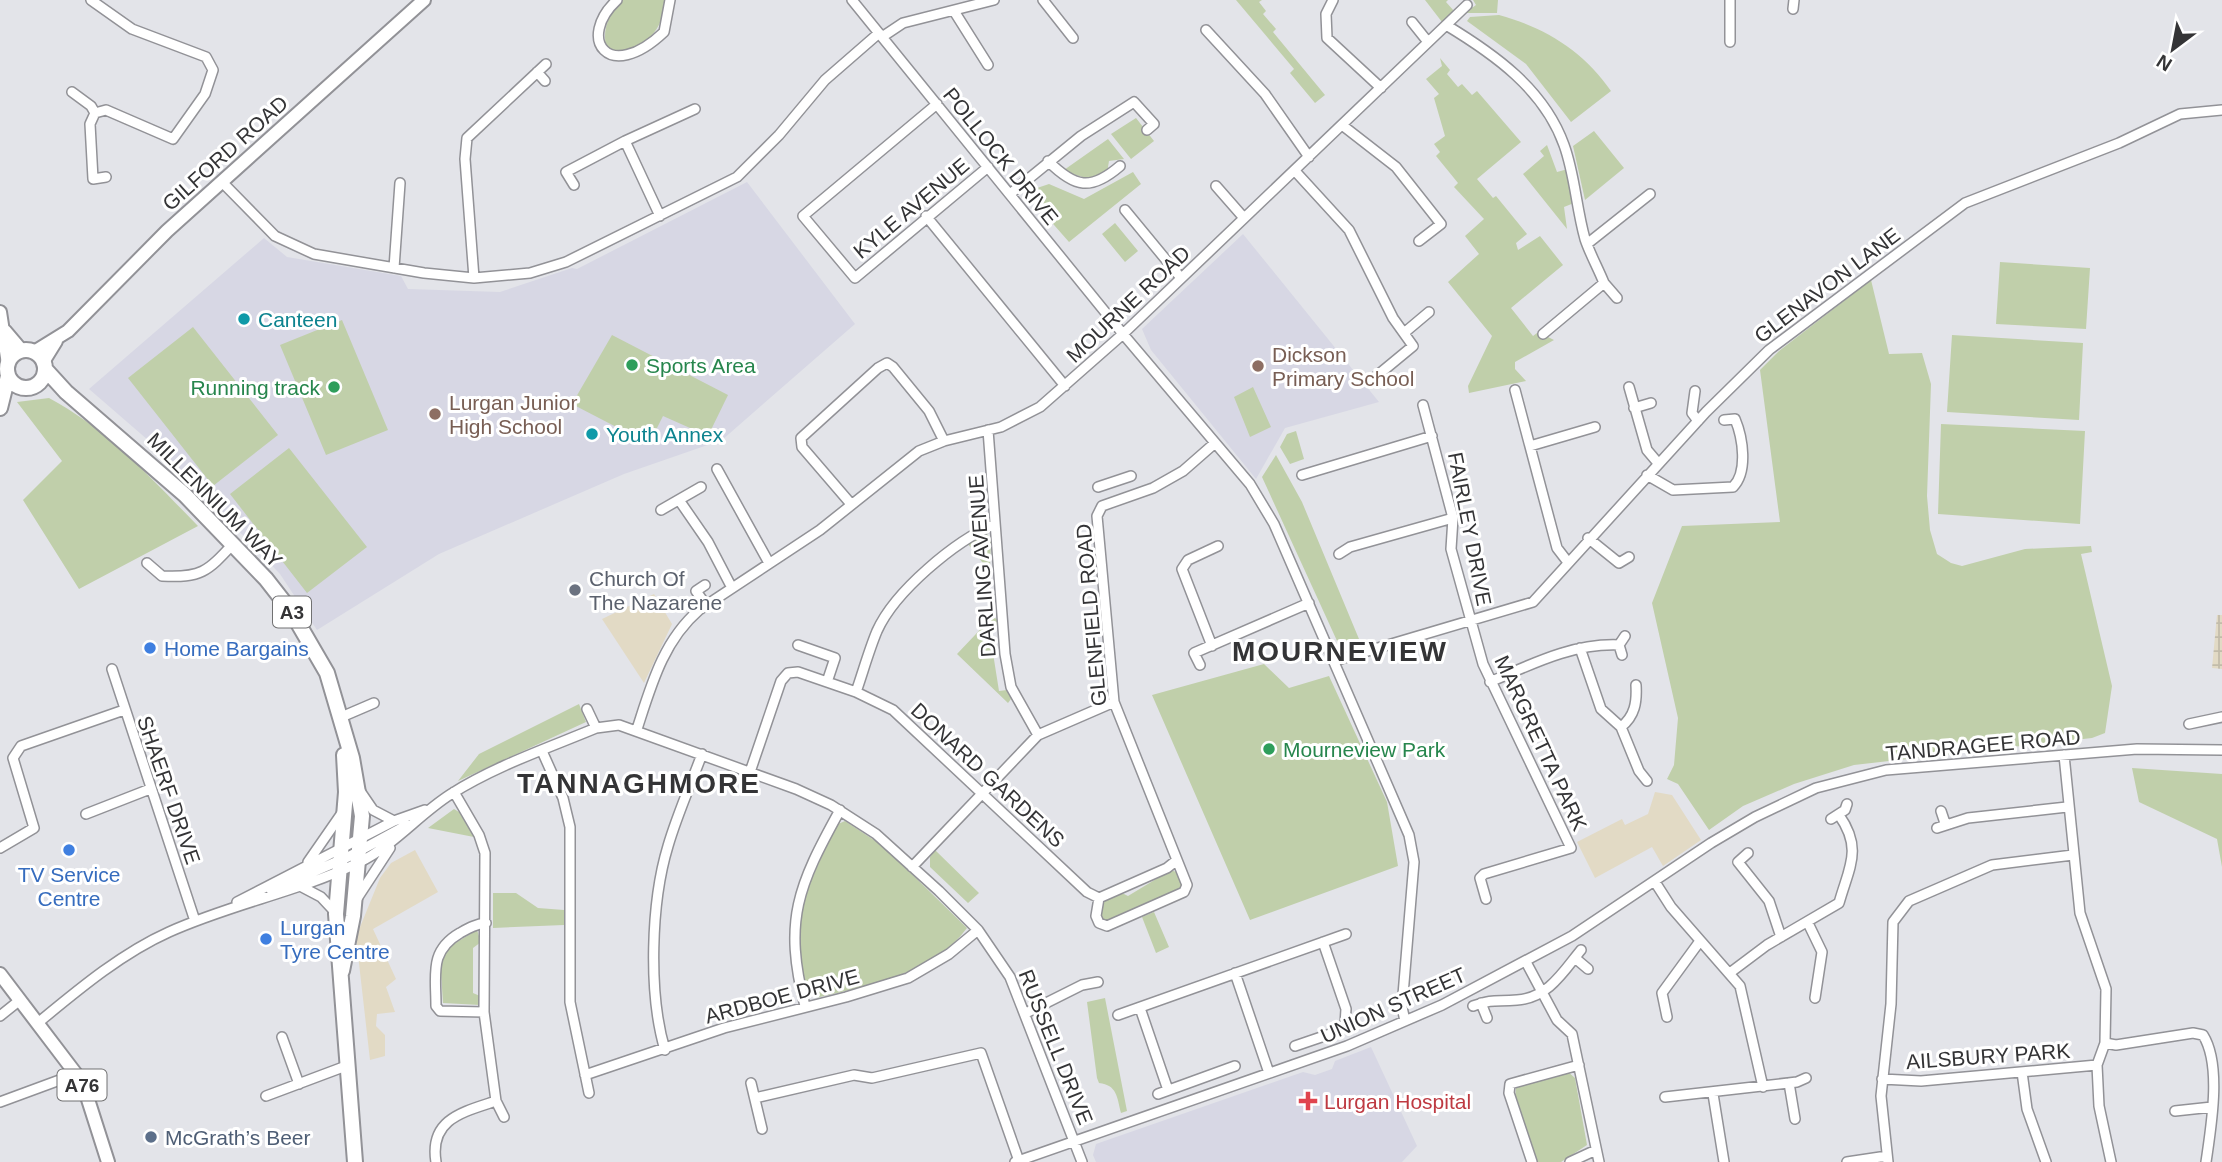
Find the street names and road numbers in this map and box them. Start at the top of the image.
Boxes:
street label: POLLOCK DRIVE [939,83,1063,229]
street label: GILFORD ROAD [158,91,292,215]
street label: KYLE AVENUE [849,153,973,263]
street label: GLENAVON LANE [1750,223,1904,347]
street label: MOURNE ROAD [1062,241,1194,367]
street label: MILLENNIUM WAY [143,428,287,572]
street label: FAIRLEY DRIVE [1444,450,1496,608]
street label: DARLING AVENUE [964,474,1000,658]
street label: GLENFIELD ROAD [1072,523,1110,707]
road number: A3 [273,596,311,628]
street label: MARGRETTA PARK [1490,652,1592,834]
street label: DONARD GARDENS [907,698,1069,852]
street label: SHAERF DRIVE [133,713,205,867]
street label: TANDRAGEE ROAD [1885,725,2081,765]
street label: UNION STREET [1317,963,1469,1047]
street label: ARDBOE DRIVE [702,964,862,1028]
street label: RUSSELL DRIVE [1014,966,1098,1128]
street label: AILSBURY PARK [1905,1039,2071,1073]
road number: A76 [57,1070,106,1100]

